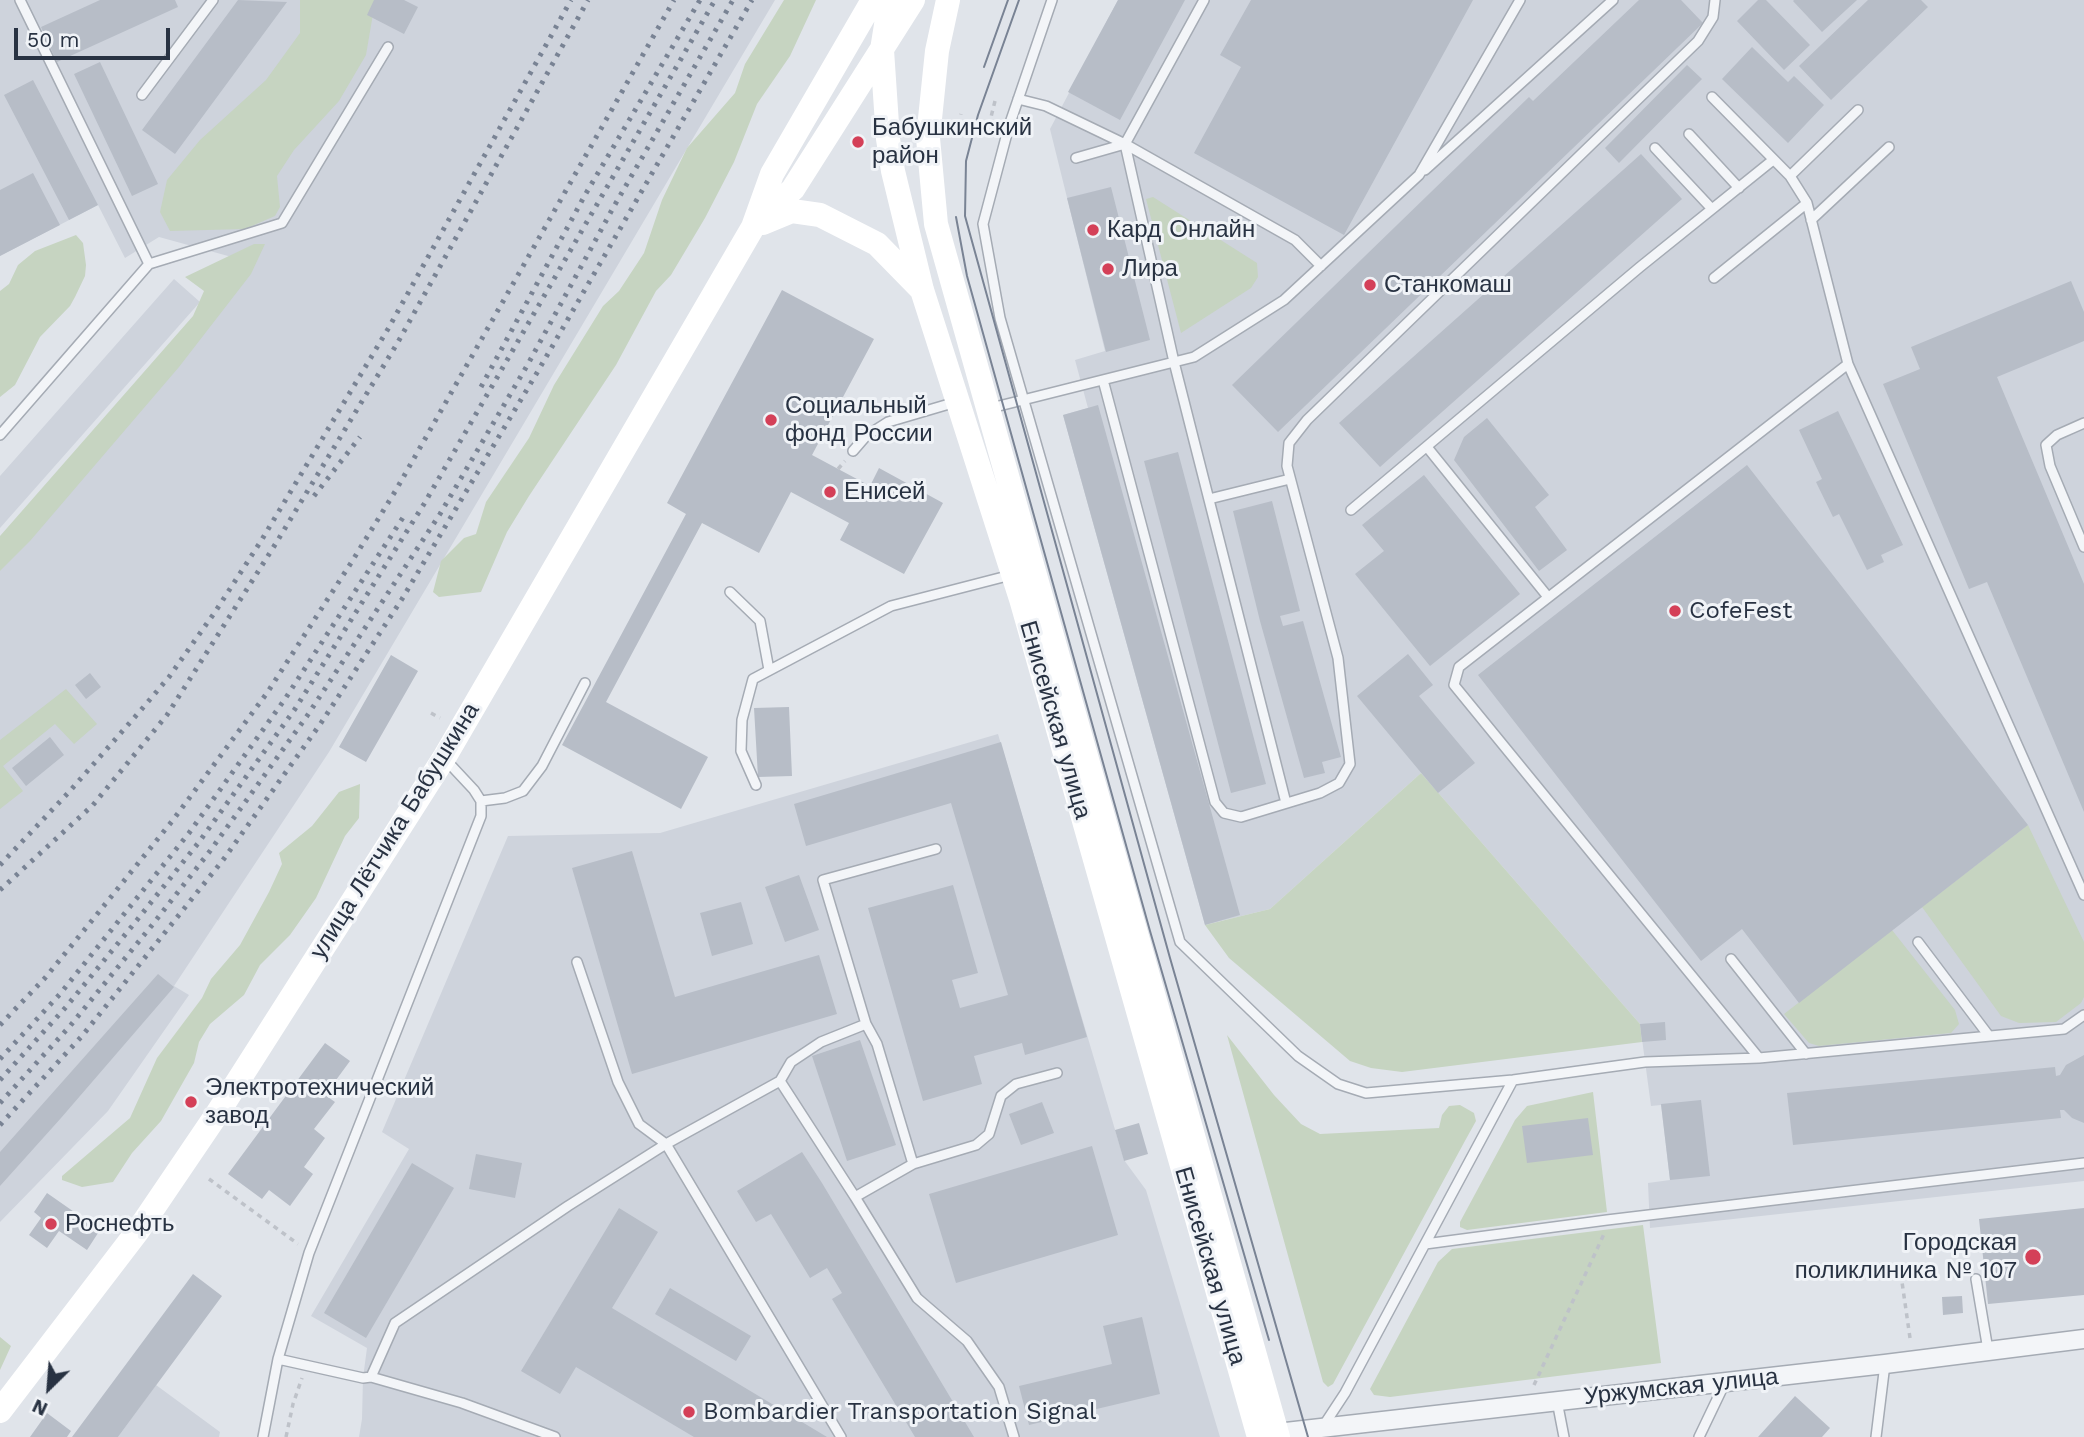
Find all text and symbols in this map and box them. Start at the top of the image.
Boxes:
scale bar [18,14,173,58]
text: 50 m [27,27,79,52]
place label: Бабушкинский район [872,114,1032,170]
marker: Бабушкинский район [850,134,866,150]
place label: Кард Онлайн [1107,216,1255,244]
marker: Кард Онлайн [1085,222,1101,238]
place label: Лира [1122,255,1178,283]
marker: Лира [1100,261,1116,277]
place label: Станкомаш [1384,271,1512,299]
marker: Станкомаш [1362,277,1378,293]
place label: Социальный фонд России [785,392,933,448]
marker: Социальный фонд России [763,412,779,428]
place label: Енисей [844,478,925,506]
marker: Енисей [822,484,838,500]
place label: CofeFest [1689,597,1792,625]
marker: CofeFest [1667,603,1683,619]
street label: Енисейская улица [1013,618,1097,822]
street label: улица Лётчика Бабушкина [304,698,486,964]
place label: Электротехнический завод [205,1074,434,1130]
marker: Электротехнический завод [183,1094,199,1110]
street label: Енисейская улица [1168,1164,1252,1368]
place label: Роснефть [65,1210,175,1238]
marker: Роснефть [43,1216,59,1232]
place label: Городская поликлиника № 107 [1795,1229,2017,1285]
marker: Городская поликлиника № 107 [2023,1247,2043,1267]
north arrow [14,1353,84,1423]
street label: Уржумская улица [1582,1362,1780,1412]
text: N [29,1394,51,1421]
place label: Bombardier Transportation Signal [703,1398,1096,1426]
marker: Bombardier Transportation Signal [681,1404,697,1420]

